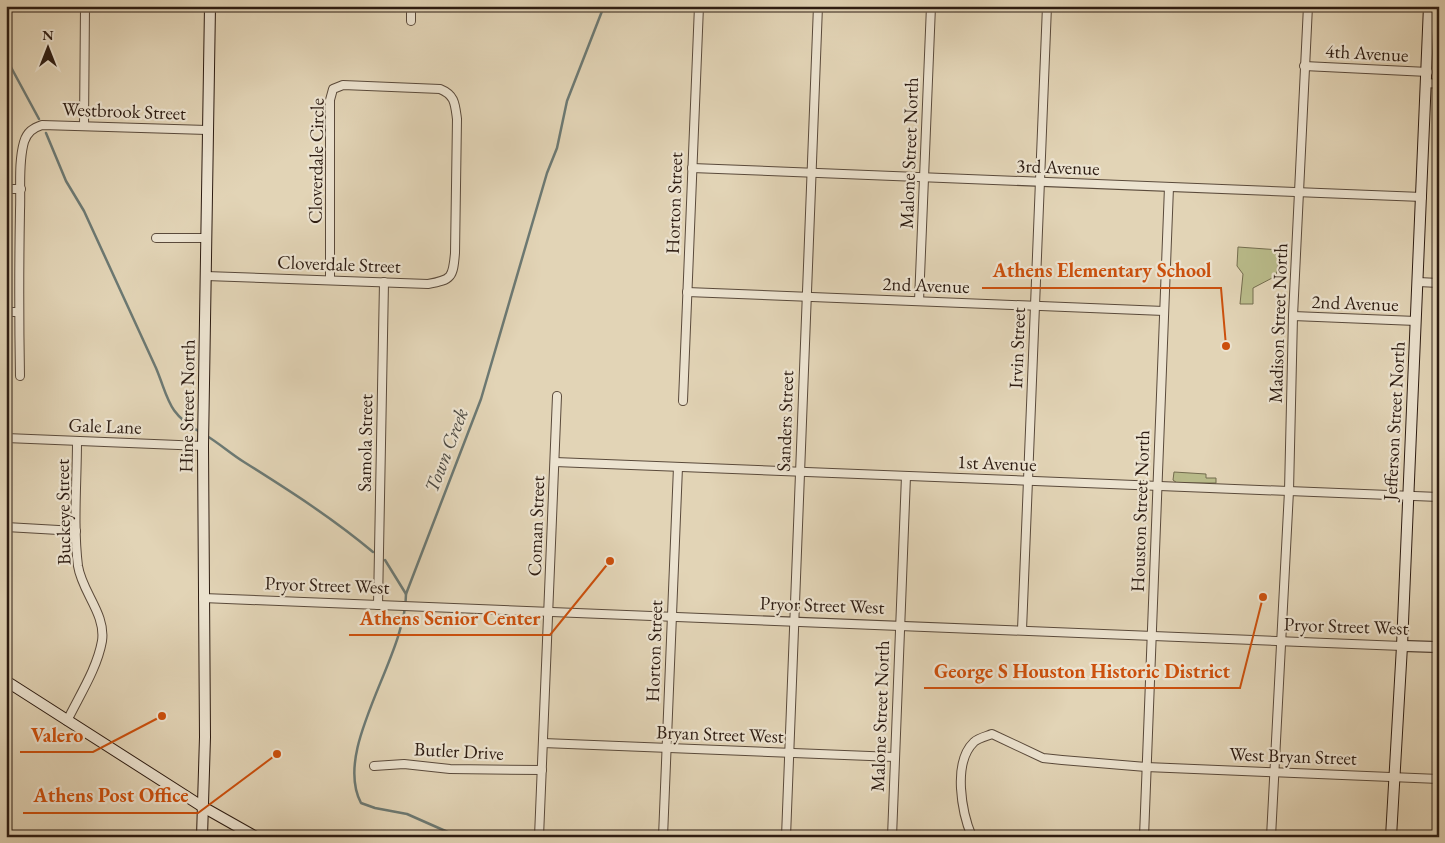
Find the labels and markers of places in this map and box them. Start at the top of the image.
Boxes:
callout: Athens Elementary School [982,253,1221,288]
callout: Athens Senior Center [349,600,550,635]
callout: George S Houston Historic District [924,653,1240,688]
callout: Valero [20,717,93,752]
callout: Athens Post Office [23,778,198,813]

